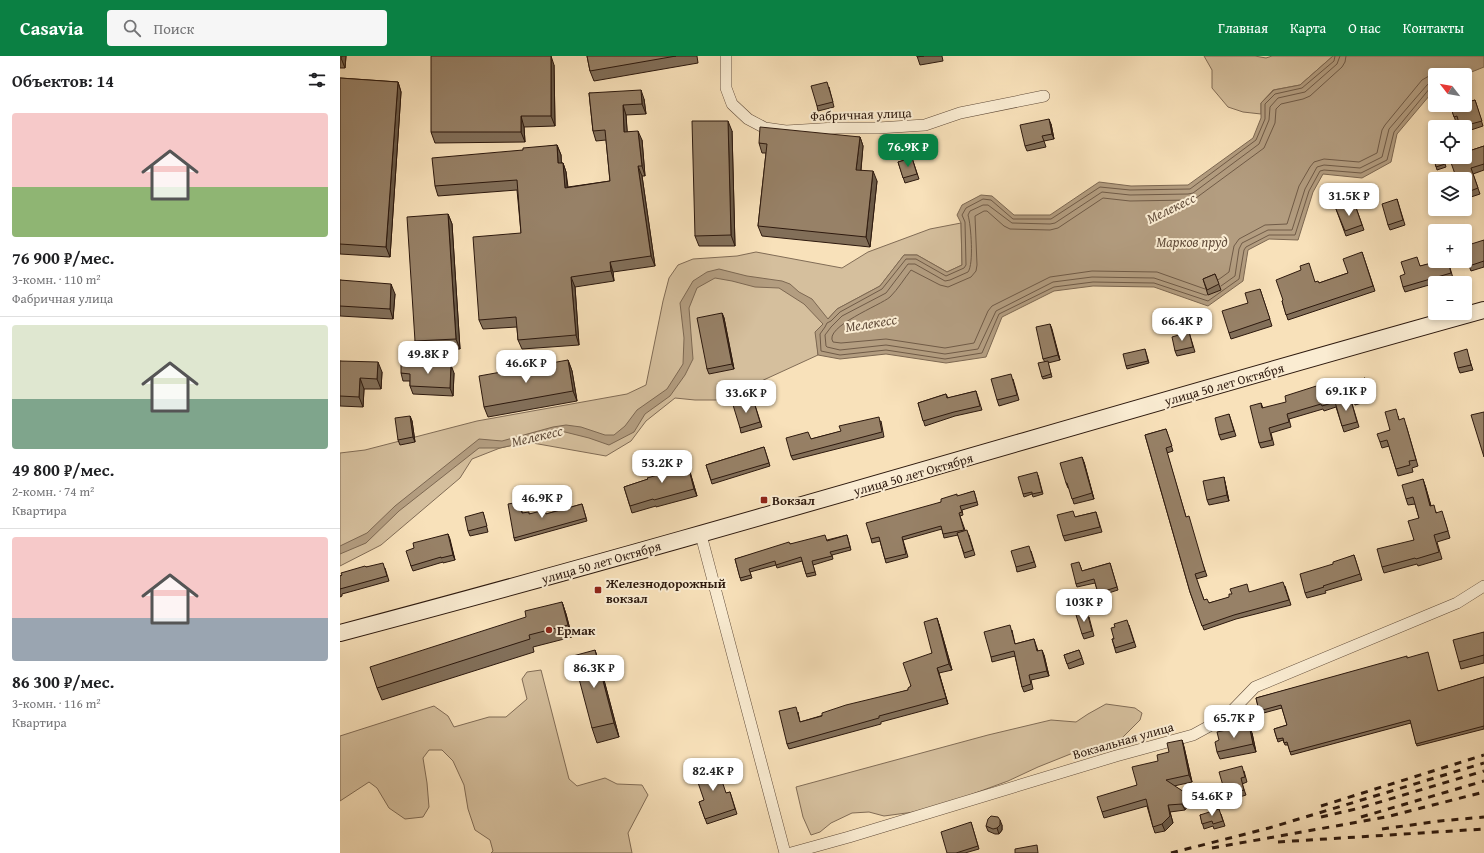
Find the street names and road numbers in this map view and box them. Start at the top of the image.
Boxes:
street label: Фабричная улица [810,103,913,126]
street label: улица 50 лет Октября [1161,358,1287,411]
street label: улица 50 лет Октября [850,448,976,501]
street label: улица 50 лет Октября [538,536,664,589]
street label: Вокзальная улица [1070,717,1177,764]

